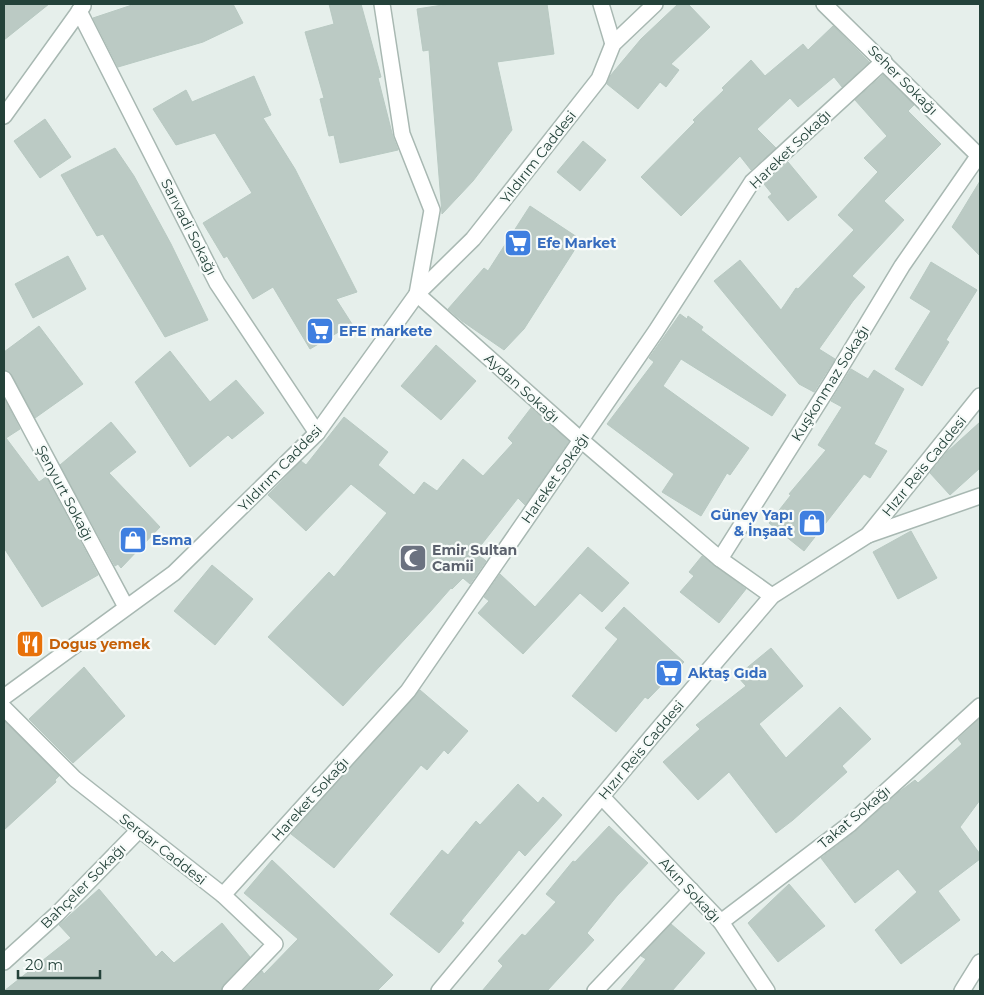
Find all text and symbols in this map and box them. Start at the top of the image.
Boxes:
street label: Seher Sokağı [864,41,942,119]
street label: Hareket Sokağı [745,105,835,193]
street label: Yıldırım Caddesi [496,107,580,207]
street label: Sarıvadi Sokağı [157,176,221,278]
supermarket icon: Efe Market [503,228,533,258]
place label: Efe Market [537,234,616,252]
supermarket icon: EFE markete [305,316,335,346]
place label: EFE markete [339,322,433,340]
street label: Kuşkonmaz Sokağı [787,322,873,444]
street label: Aydan Sokağı [481,349,563,427]
street label: Hızır Reis Caddesi [878,412,970,520]
street label: Yıldırım Caddesi [234,421,326,515]
street label: Hareket Sokağı [517,429,593,527]
street label: Şenyurt Sokağı [32,442,98,544]
place label: Güney Yapı & İnşaat [711,506,793,540]
shop icon: Güney Yapı & İnşaat [797,508,827,538]
shop icon: Esma [118,525,148,555]
place label: Esma [152,531,192,549]
place label: Emir Sultan Camii [432,541,517,575]
mosque icon: Emir Sultan Camii [398,543,428,573]
restaurant icon: Dogus yemek [15,629,45,659]
place label: Dogus yemek [49,635,151,653]
supermarket icon: Aktaş Gıda [654,658,684,688]
place label: Aktaş Gıda [687,664,767,682]
street label: Hızır Reis Caddesi [594,697,688,803]
street label: Hareket Sokağı [268,753,352,845]
street label: Takat Sokağı [814,782,894,852]
street label: Serdar Caddesi [116,809,210,889]
street label: Bahçeler Sokağı [37,840,129,932]
street label: Akın Sokağı [655,854,725,926]
scale bar [18,948,100,980]
text: 20 m [25,955,63,974]

